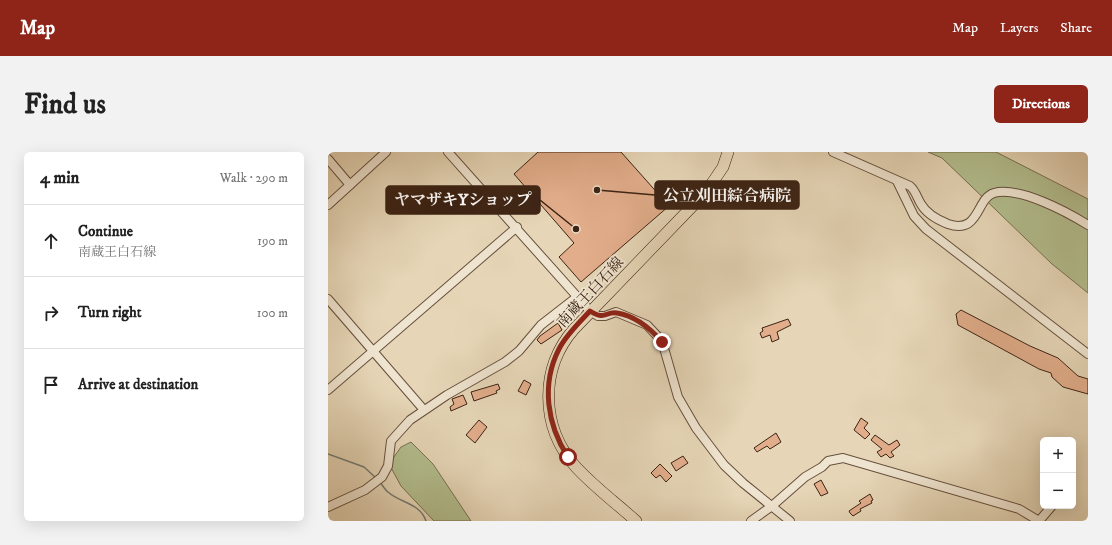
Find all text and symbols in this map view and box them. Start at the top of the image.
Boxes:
text: Map [20,17,55,40]
text: Map [952,19,978,37]
text: Layers [1000,19,1038,37]
text: Share [1060,19,1092,37]
button: Directions [994,85,1088,123]
text: Find us [24,87,106,122]
text: 4 min [40,167,79,189]
text: Walk · 290 m [220,170,288,186]
callout: 公立刈田綜合病院 [655,181,799,209]
callout: ヤマザキYショップ [386,186,540,214]
text: 公立刈田綜合病院 [663,186,791,206]
text: ヤマザキYショップ [394,190,532,210]
text: Continue [78,222,133,241]
icon: ahead [40,230,62,252]
text: 190 m [257,233,288,249]
text: 南蔵王白石線 [78,244,156,260]
street label: 南蔵王白石線 [553,253,628,332]
icon: right [40,302,62,324]
text: Turn right [78,303,141,322]
text: 100 m [257,305,288,321]
route end [653,333,671,351]
icon: arrive [40,374,62,396]
text: Arrive at destination [78,375,198,394]
map controls [1040,437,1076,509]
button: + [1040,437,1076,473]
route start [559,448,577,466]
button: − [1040,473,1076,509]

